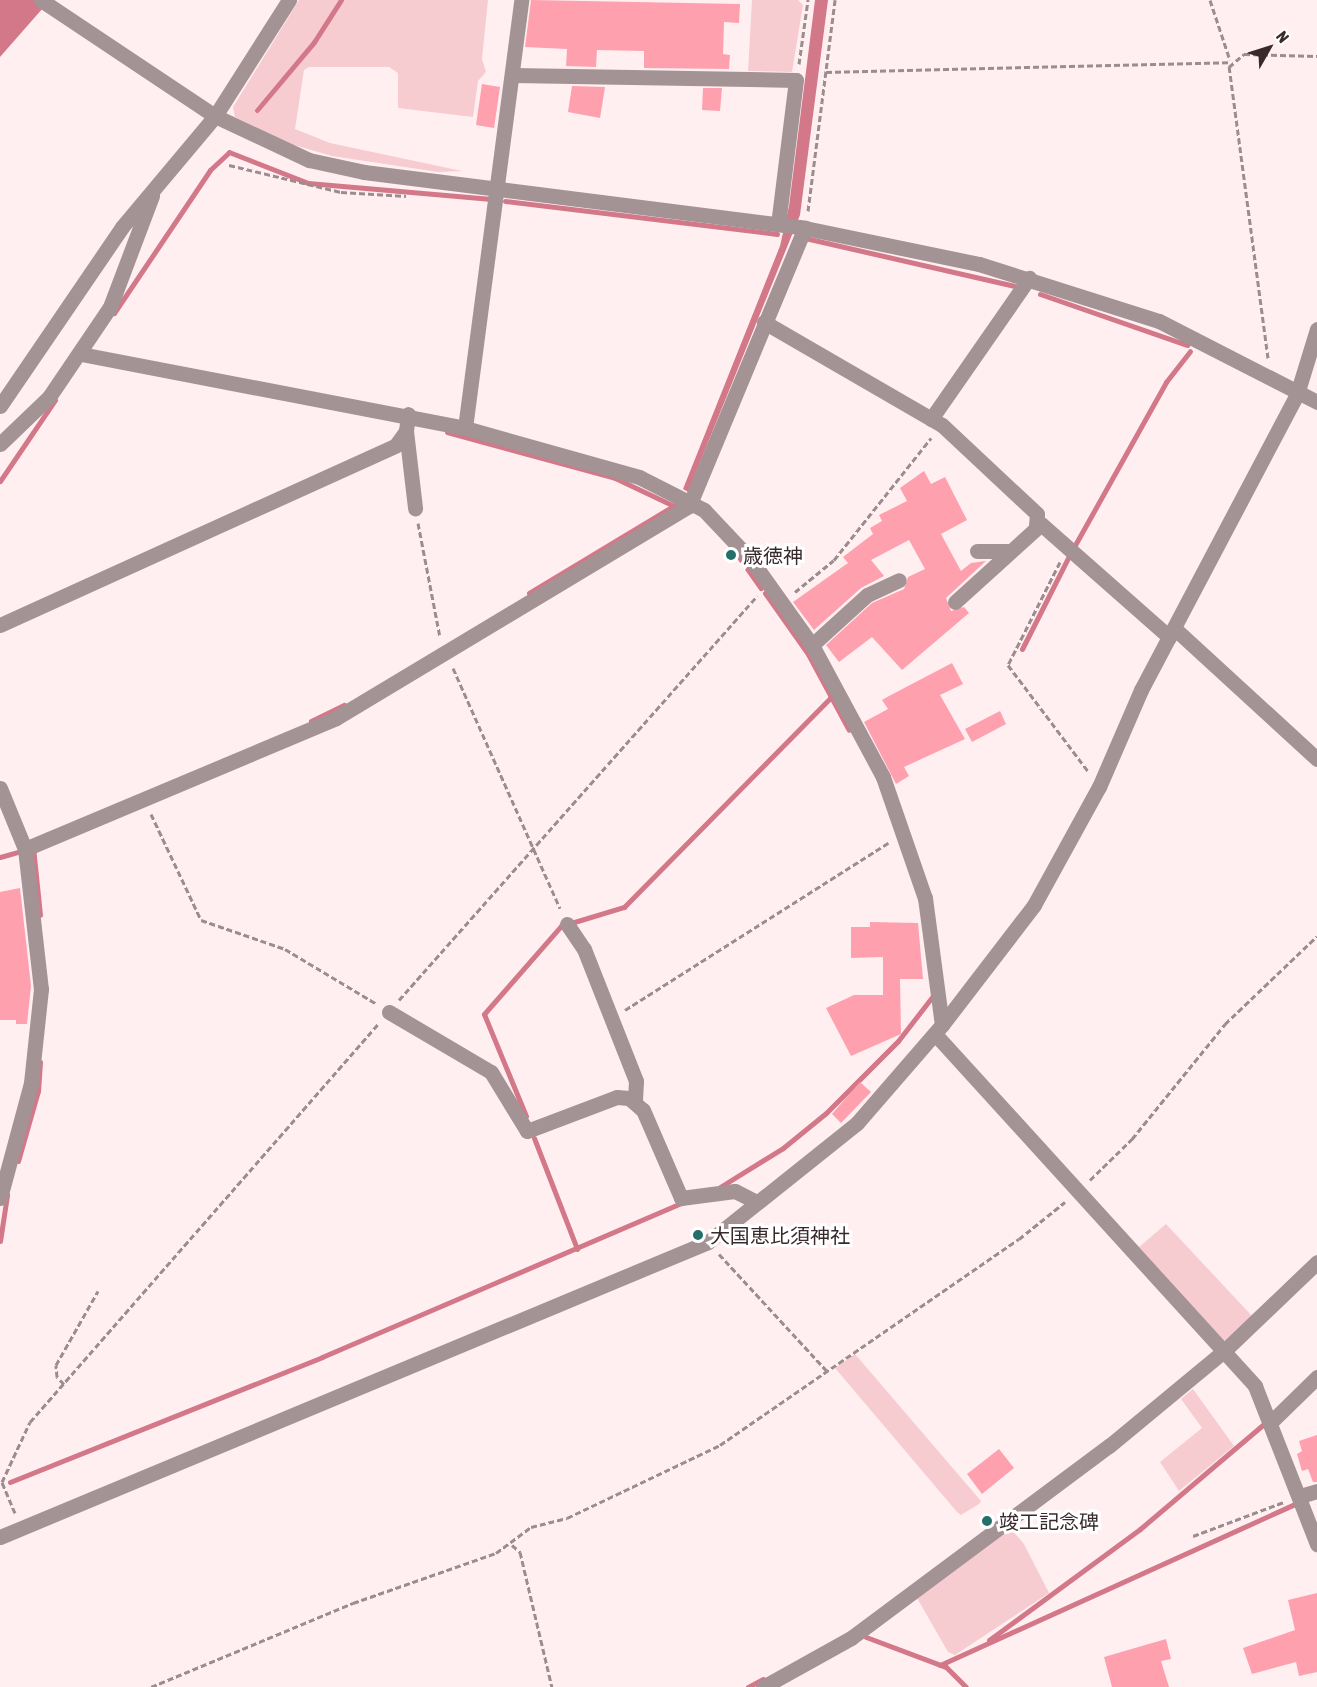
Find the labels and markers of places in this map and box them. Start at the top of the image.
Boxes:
place label: 歳徳神 [743,543,803,567]
marker: 歳徳神 [724,548,738,562]
place label: 大国恵比須神社 [710,1223,850,1247]
marker: 大国恵比須神社 [691,1228,705,1242]
place label: 竣工記念碑 [999,1509,1099,1533]
marker: 竣工記念碑 [980,1514,994,1528]

